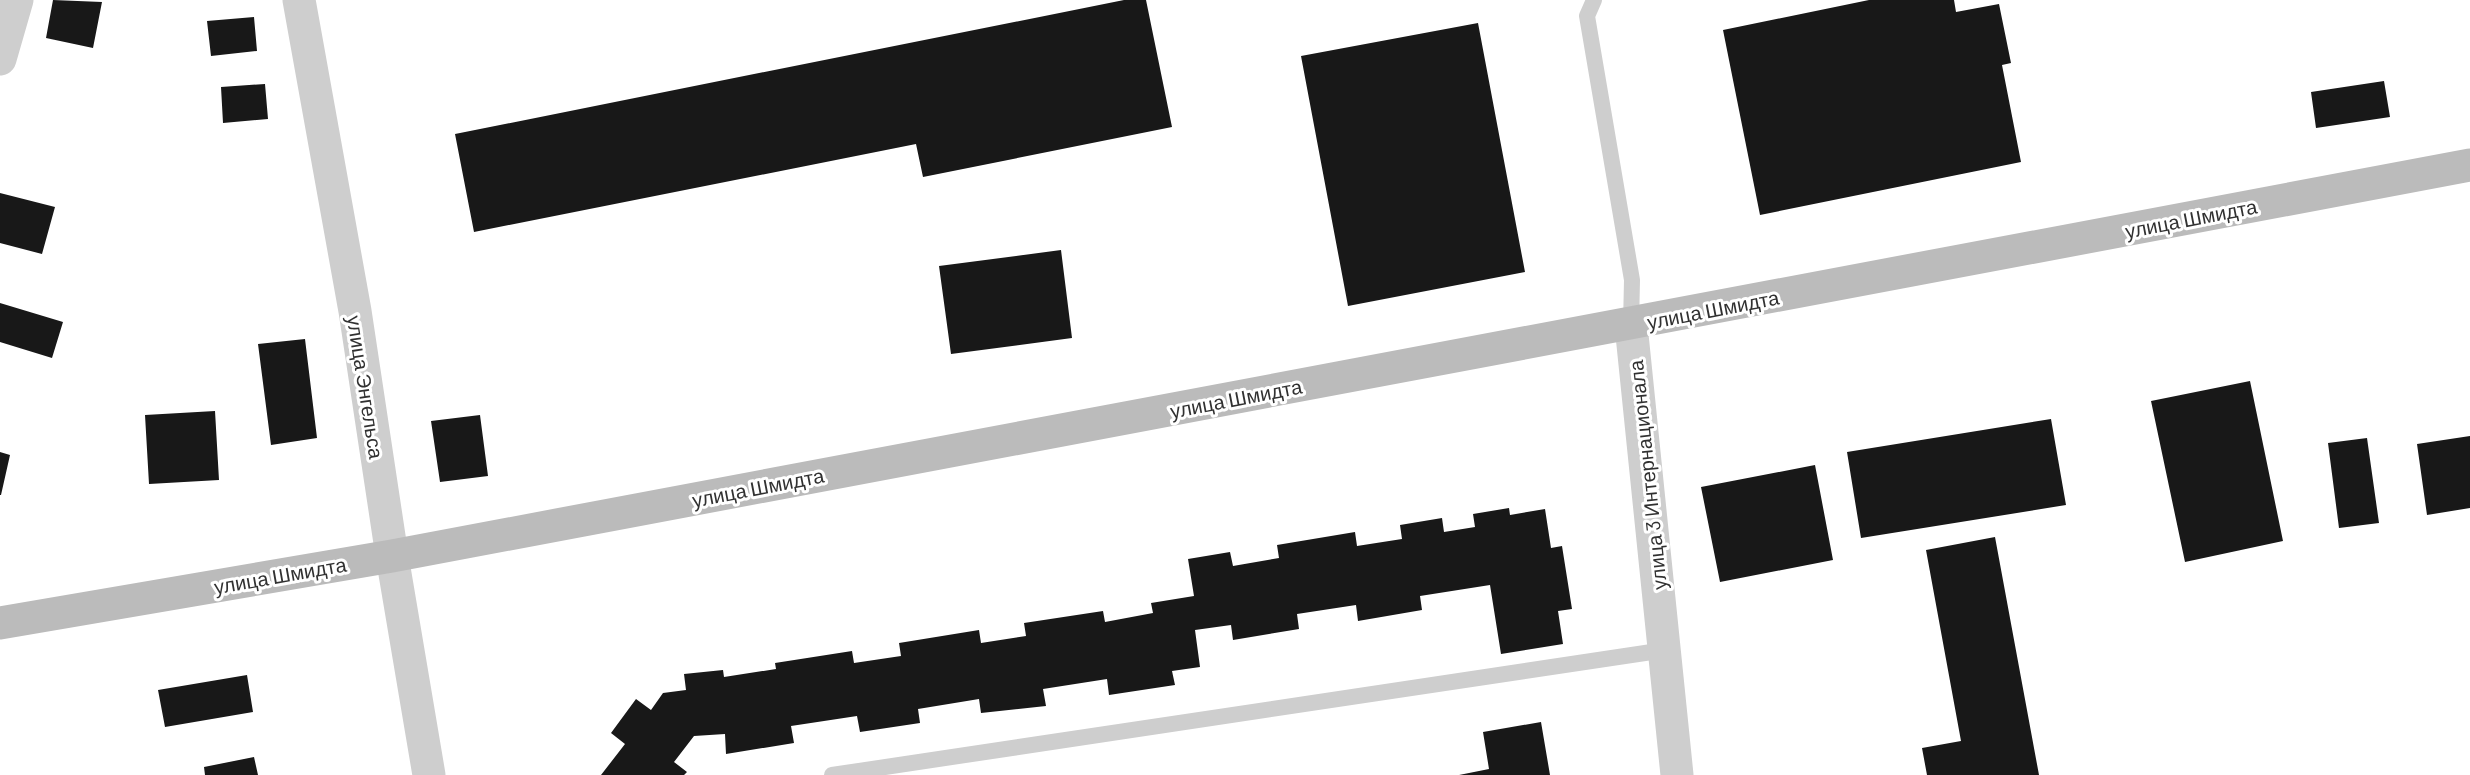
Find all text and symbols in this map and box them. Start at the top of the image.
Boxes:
street label: улица Шмидта [2123,193,2260,243]
street label: улица Шмидта [1645,284,1782,334]
street label: улица Энгельса [343,314,389,461]
street label: улица 3 Интернационала [1623,358,1671,591]
street label: улица Шмидта [1168,373,1305,423]
street label: улица Шмидта [690,462,827,512]
street label: улица Шмидта [212,551,349,598]

